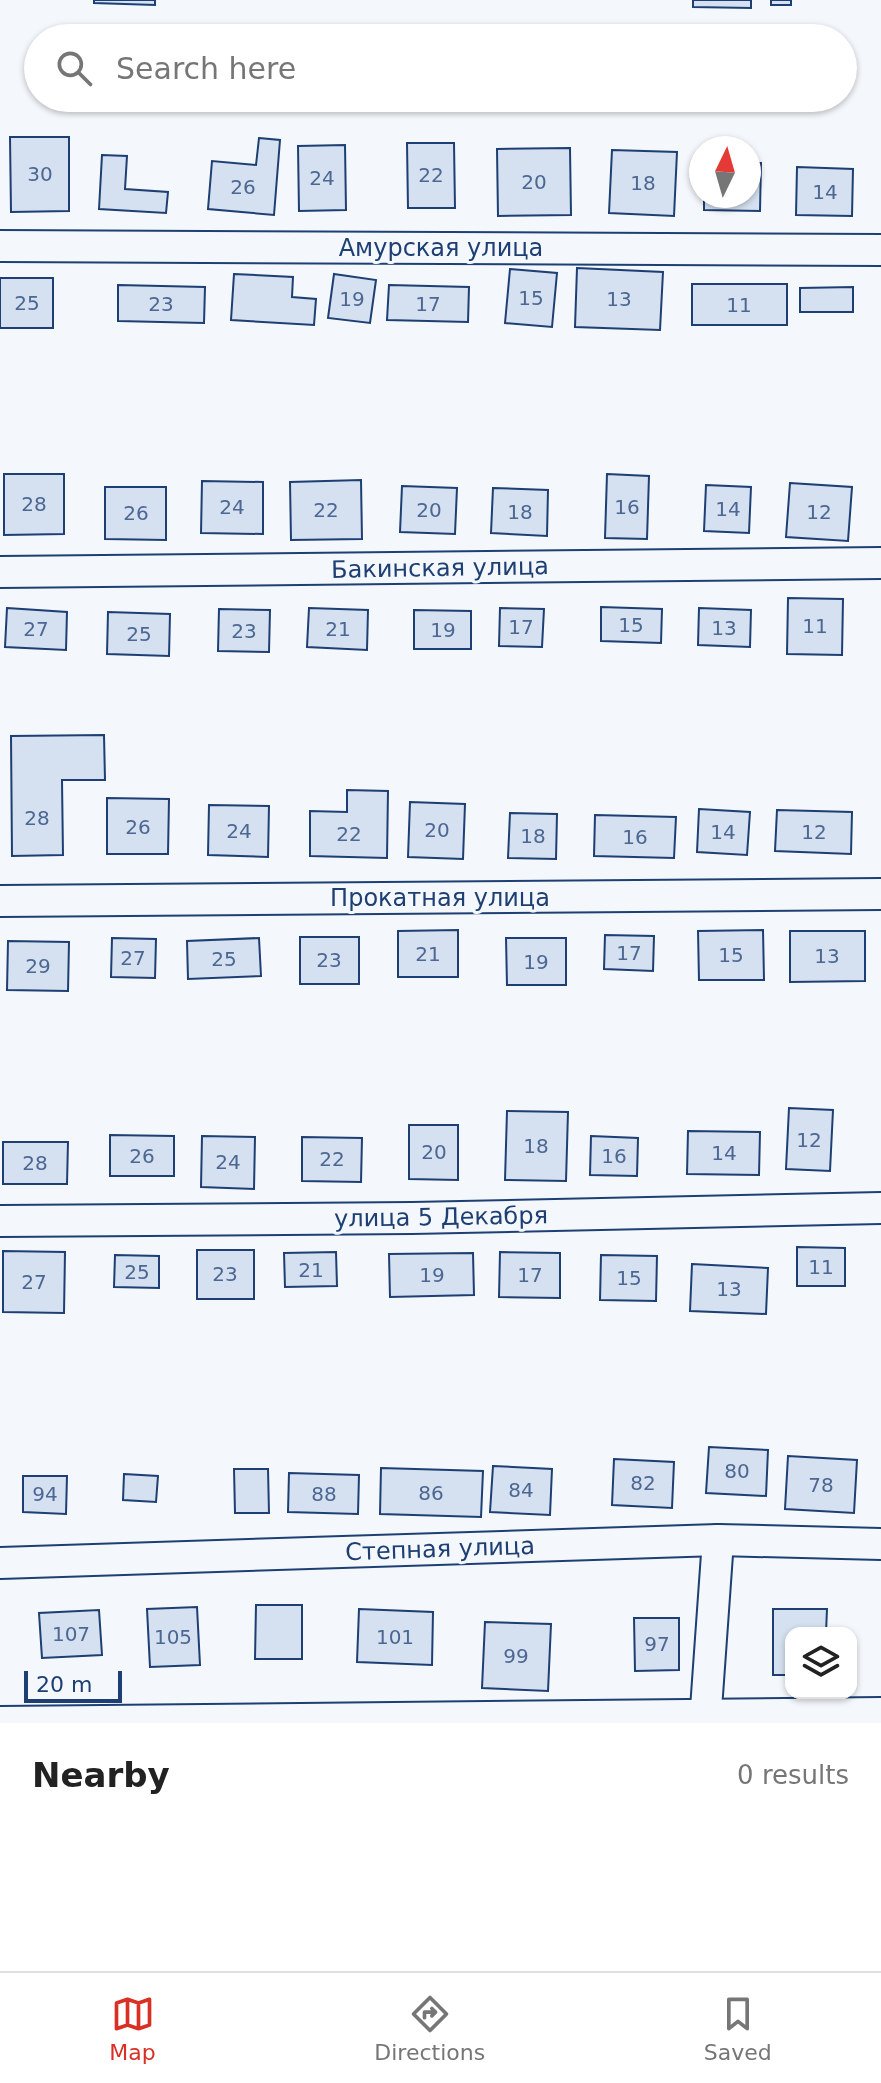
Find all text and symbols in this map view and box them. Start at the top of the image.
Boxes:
search box [24,24,857,112]
icon: search [52,46,96,90]
text: Search here [116,51,296,86]
north arrow [689,136,761,208]
house number: 30 [27,162,53,186]
house number: 22 [418,163,444,187]
house number: 24 [309,166,335,190]
house number: 20 [521,170,547,194]
house number: 18 [630,171,656,195]
house number: 26 [230,175,256,199]
house number: 14 [812,180,838,204]
street label: Амурская улица [339,234,543,262]
house number: 15 [518,286,544,310]
house number: 19 [339,287,365,311]
house number: 13 [606,287,632,311]
house number: 25 [14,291,40,315]
house number: 23 [148,292,174,316]
house number: 17 [415,292,441,316]
house number: 11 [726,293,752,317]
house number: 28 [21,492,47,516]
house number: 24 [219,495,245,519]
house number: 16 [614,495,640,519]
house number: 14 [715,497,741,521]
house number: 22 [313,498,339,522]
house number: 20 [416,498,442,522]
house number: 18 [507,500,533,524]
house number: 12 [806,500,832,524]
house number: 26 [123,501,149,525]
street label: Бакинская улица [331,552,549,584]
house number: 15 [618,613,644,637]
house number: 11 [802,614,828,638]
house number: 17 [508,615,534,639]
house number: 13 [711,616,737,640]
house number: 27 [23,617,49,641]
house number: 21 [325,617,351,641]
house number: 19 [430,618,456,642]
house number: 23 [231,619,257,643]
house number: 25 [126,622,152,646]
house number: 28 [24,806,50,830]
house number: 26 [125,815,151,839]
house number: 20 [424,818,450,842]
house number: 24 [226,819,252,843]
house number: 14 [710,820,736,844]
house number: 12 [801,820,827,844]
house number: 22 [336,822,362,846]
house number: 18 [520,824,546,848]
house number: 16 [622,825,648,849]
street label: Прокатная улица [330,884,550,912]
house number: 17 [616,941,642,965]
house number: 21 [415,942,441,966]
house number: 15 [718,943,744,967]
house number: 13 [814,944,840,968]
house number: 27 [120,946,146,970]
house number: 25 [211,947,237,971]
house number: 23 [316,948,342,972]
house number: 19 [523,950,549,974]
house number: 29 [25,954,51,978]
house number: 12 [796,1128,822,1152]
house number: 18 [523,1134,549,1158]
house number: 20 [421,1140,447,1164]
house number: 14 [711,1141,737,1165]
house number: 26 [129,1144,155,1168]
house number: 16 [601,1144,627,1168]
house number: 22 [319,1147,345,1171]
house number: 24 [215,1150,241,1174]
house number: 28 [22,1151,48,1175]
street label: улица 5 Декабря [334,1201,548,1233]
house number: 11 [808,1255,834,1279]
house number: 21 [298,1258,324,1282]
house number: 25 [124,1260,150,1284]
house number: 23 [212,1262,238,1286]
house number: 19 [419,1263,445,1287]
house number: 17 [517,1263,543,1287]
house number: 15 [616,1266,642,1290]
house number: 27 [21,1270,47,1294]
house number: 13 [716,1277,742,1301]
house number: 80 [724,1459,750,1483]
house number: 82 [630,1471,656,1495]
house number: 78 [808,1473,834,1497]
house number: 84 [508,1478,534,1502]
house number: 86 [418,1481,444,1505]
house number: 94 [32,1482,58,1506]
house number: 88 [311,1482,337,1506]
street label: Степная улица [345,1532,535,1566]
house number: 107 [52,1622,90,1646]
house number: 105 [154,1625,192,1649]
house number: 101 [376,1625,414,1649]
map controls [785,1627,857,1699]
button: layers [785,1627,857,1699]
house number: 97 [644,1632,670,1656]
house number: 99 [503,1644,529,1668]
scale bar [24,1667,122,1703]
text: 20 m [36,1672,92,1697]
text: Nearby [32,1755,170,1795]
text: 0 results [737,1760,849,1790]
tab: Map [109,1992,156,2065]
tab: Directions [374,1992,485,2065]
tab: Saved [704,1992,772,2065]

